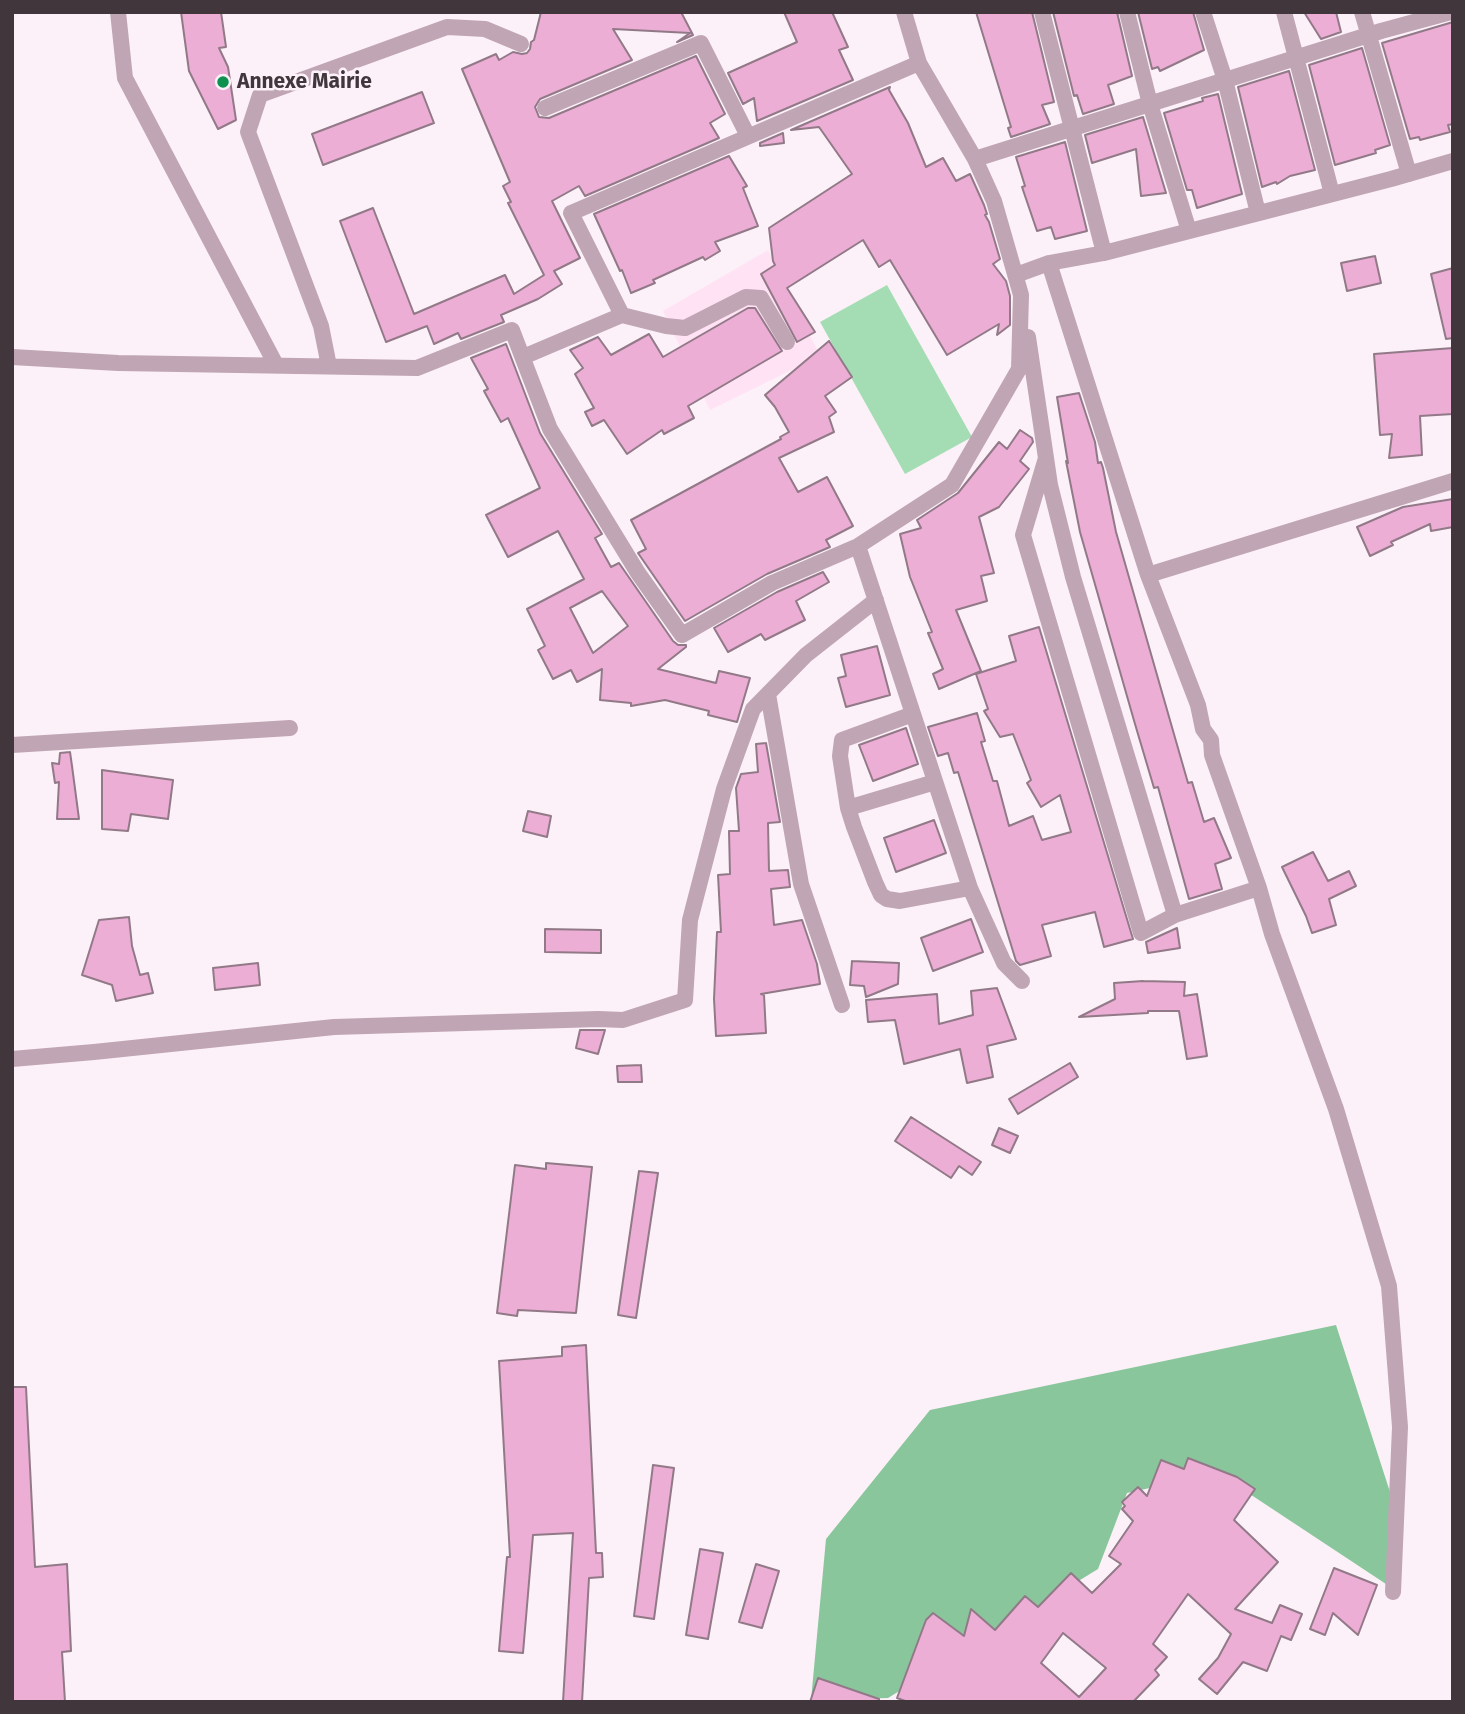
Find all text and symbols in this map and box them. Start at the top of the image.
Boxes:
place label: Annexe Mairie [237,69,372,95]
marker: Annexe Mairie [215,74,231,90]

